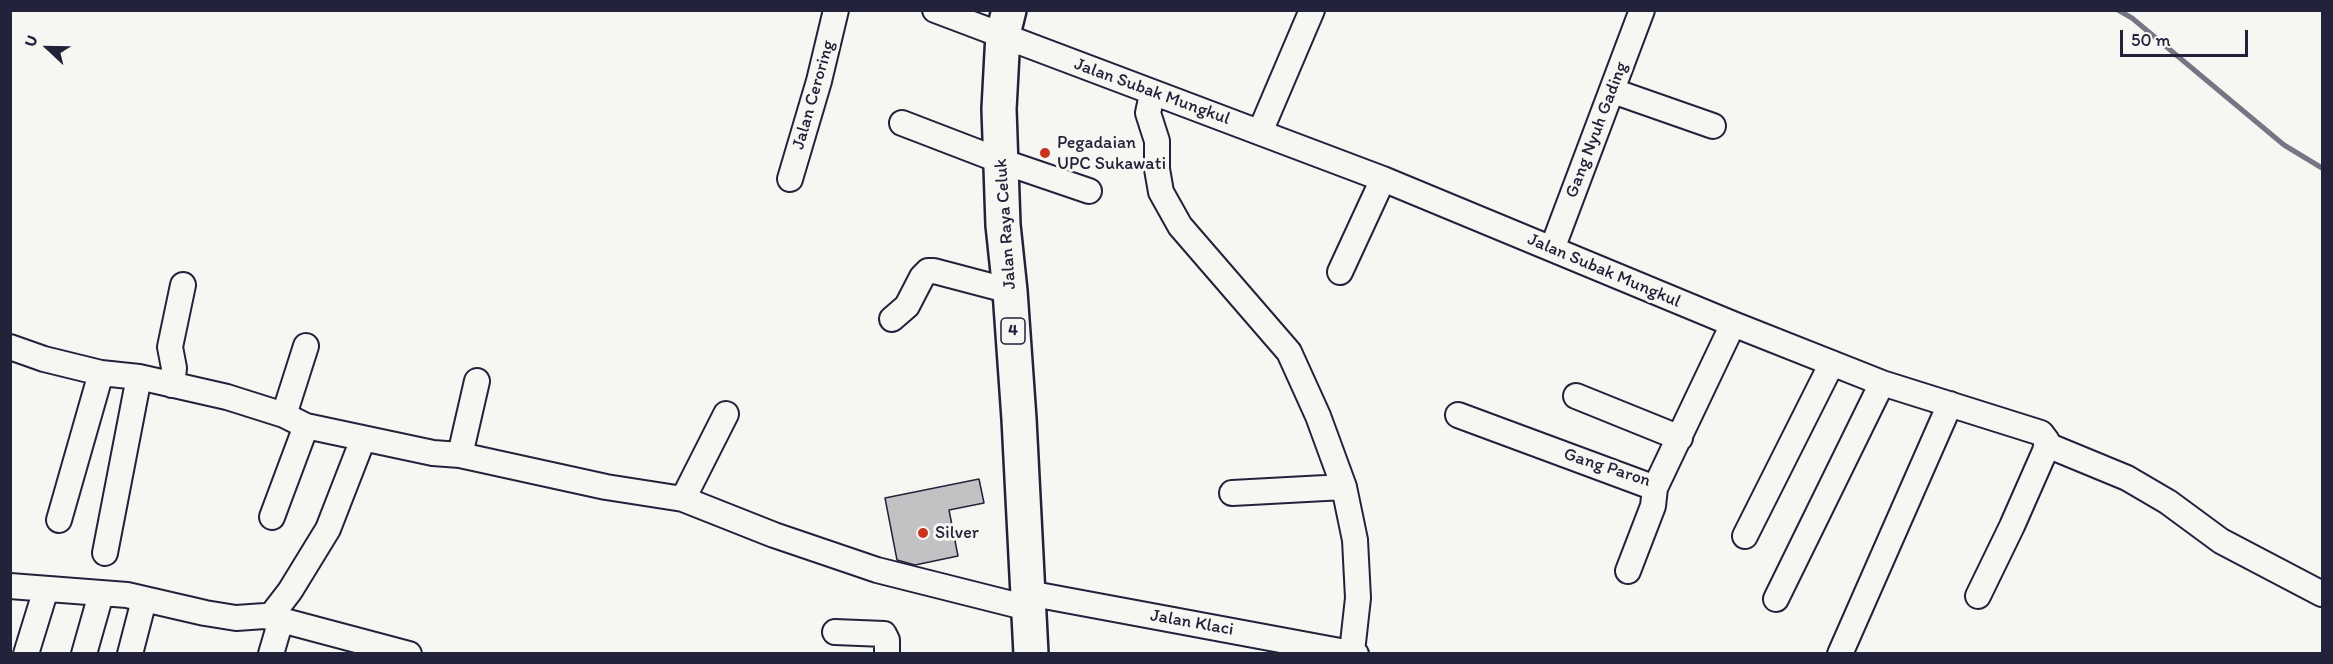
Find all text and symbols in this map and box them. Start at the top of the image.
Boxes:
north arrow [18,18,78,78]
scale bar [2123,18,2250,56]
text: 50 m [2131,29,2171,51]
text: U [20,33,42,50]
street label: Jalan Ceroring [788,38,840,152]
street label: Jalan Subak Mungkul [1071,54,1233,130]
street label: Gang Nyuh Gading [1561,59,1633,201]
place label: Pegadaian UPC Sukawati [1057,132,1166,174]
marker: Pegadaian UPC Sukawati [1038,146,1052,160]
street label: Jalan Raya Celuk [991,158,1021,290]
street label: Jalan Subak Mungkul [1524,229,1684,313]
road number: 4 [1001,318,1025,344]
street label: Gang Paron [1561,444,1653,492]
place label: Silver [935,522,979,544]
marker: Silver [916,526,930,540]
street label: Jalan Klaci [1149,605,1235,641]

